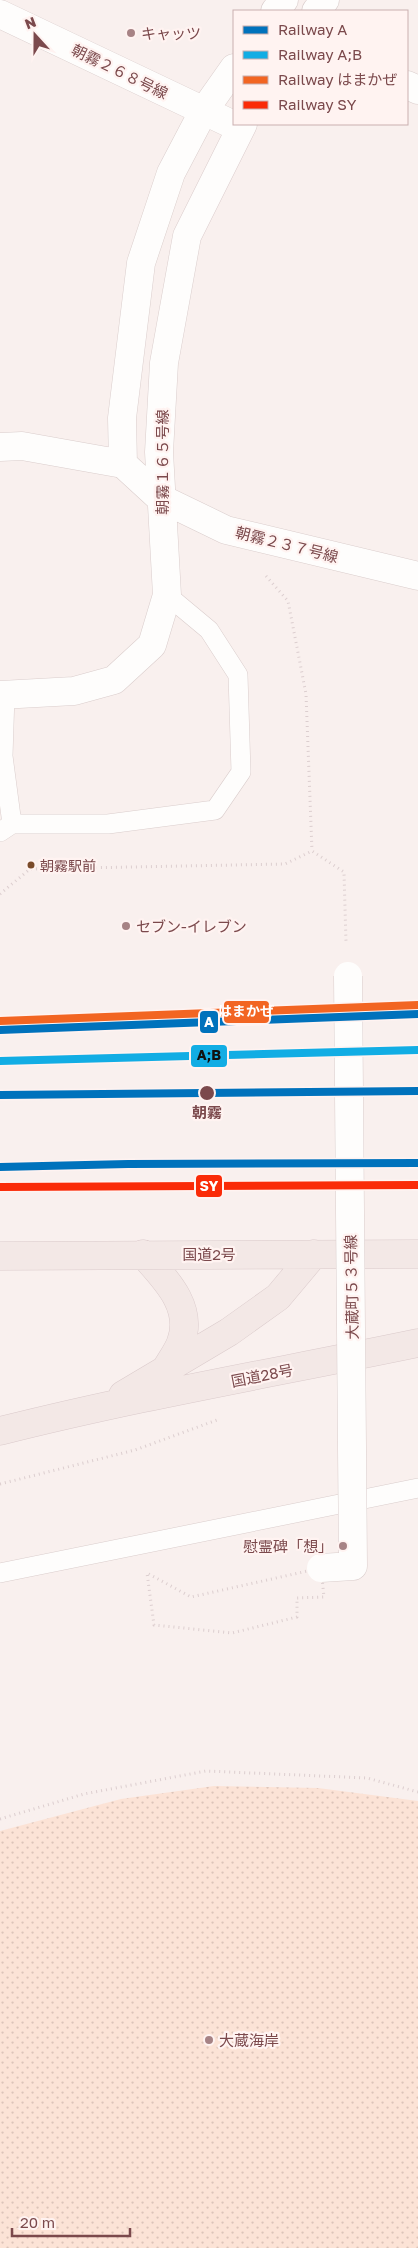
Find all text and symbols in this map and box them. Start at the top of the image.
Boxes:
north arrow [10,10,60,60]
legend [233,10,408,125]
text: N [22,13,38,32]
text: Railway A [278,20,347,38]
place label: キャッツ [141,24,201,42]
marker: キャッツ [125,27,137,39]
street label: 朝霧２６８号線 [69,40,171,102]
text: Railway A;B [278,45,362,63]
text: Railway はまかぜ [278,70,397,88]
text: Railway SY [278,95,357,113]
street label: 朝霧１６５号線 [153,409,171,515]
street label: 朝霧２３７号線 [234,523,340,565]
place label: 朝霧駅前 [40,857,96,874]
marker: 朝霧駅前 [26,860,36,870]
place label: セブン-イレブン [136,917,247,935]
marker: セブン-イレブン [120,920,132,932]
line badge: はまかぜ [223,1000,270,1024]
text: はまかぜ [218,1002,274,1019]
line badge: A [199,1010,219,1034]
text: A [204,1013,214,1030]
line badge: A;B [190,1044,228,1068]
text: A;B [197,1046,221,1063]
marker: 朝霧 [198,1084,216,1102]
place label: 朝霧 [192,1103,222,1121]
line badge: SY [195,1174,223,1198]
text: SY [200,1177,219,1194]
street label: 大蔵町５３号線 [341,1234,361,1340]
street label: 国道2号 [182,1245,236,1263]
street label: 国道28号 [229,1360,295,1390]
place label: 慰霊碑「想」 [243,1537,333,1555]
marker: 慰霊碑「想」 [337,1540,349,1552]
place label: 大蔵海岸 [219,2031,279,2049]
marker: 大蔵海岸 [203,2034,215,2046]
scale bar [12,2206,130,2238]
text: 20 m [20,2213,55,2231]

